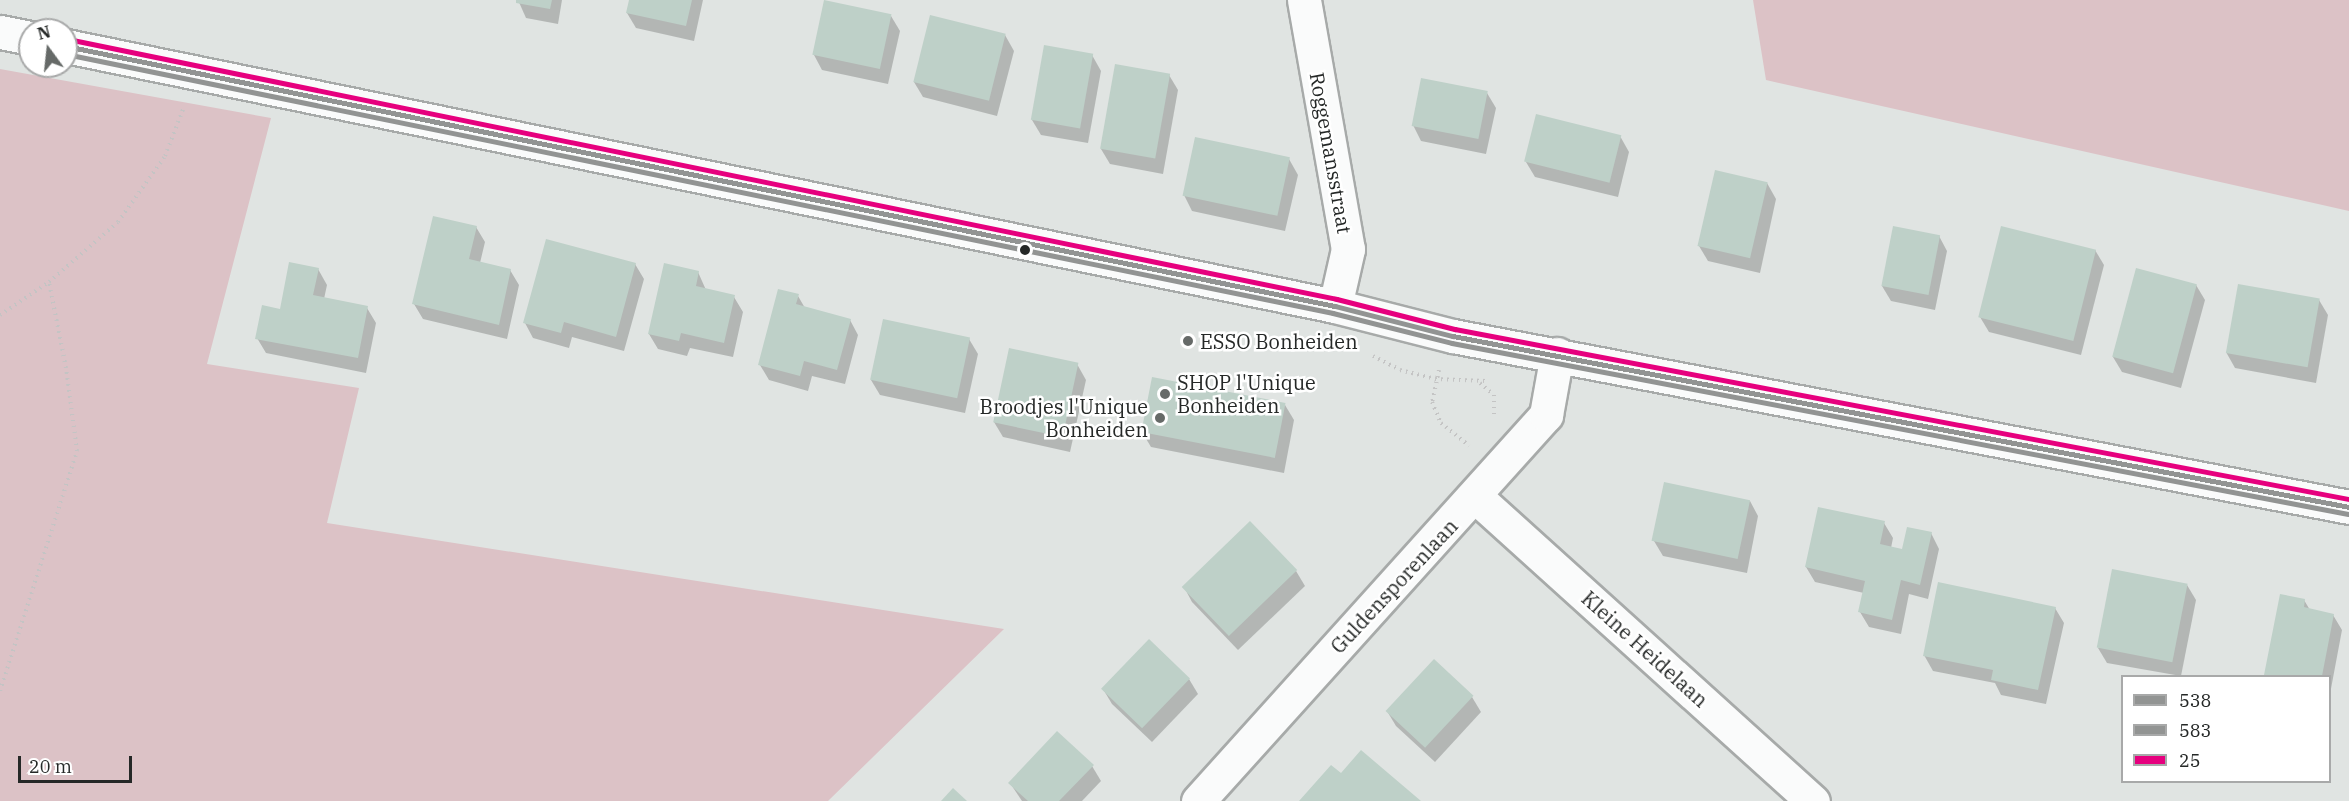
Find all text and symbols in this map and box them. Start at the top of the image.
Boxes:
north arrow [18,18,78,78]
text: N [35,21,53,44]
street label: Roggemansstraat [1305,70,1357,236]
unlabelled marker [1019,244,1031,256]
place label: ESSO Bonheiden [1200,329,1358,353]
marker: ESSO Bonheiden [1181,334,1195,348]
place label: SHOP l'Unique Bonheiden [1177,371,1316,418]
marker: SHOP l'Unique Bonheiden [1158,387,1172,401]
place label: Broodjes l'Unique Bonheiden [980,394,1148,441]
marker: Broodjes l'Unique Bonheiden [1153,411,1167,425]
street label: Guldensporenlaan [1326,514,1462,658]
street label: Kleine Heidelaan [1577,586,1713,712]
legend [2121,675,2331,783]
text: 538 [2179,689,2211,712]
text: 583 [2179,719,2211,742]
scale bar [21,744,135,782]
text: 25 [2179,749,2201,772]
text: 20 m [29,755,72,778]

